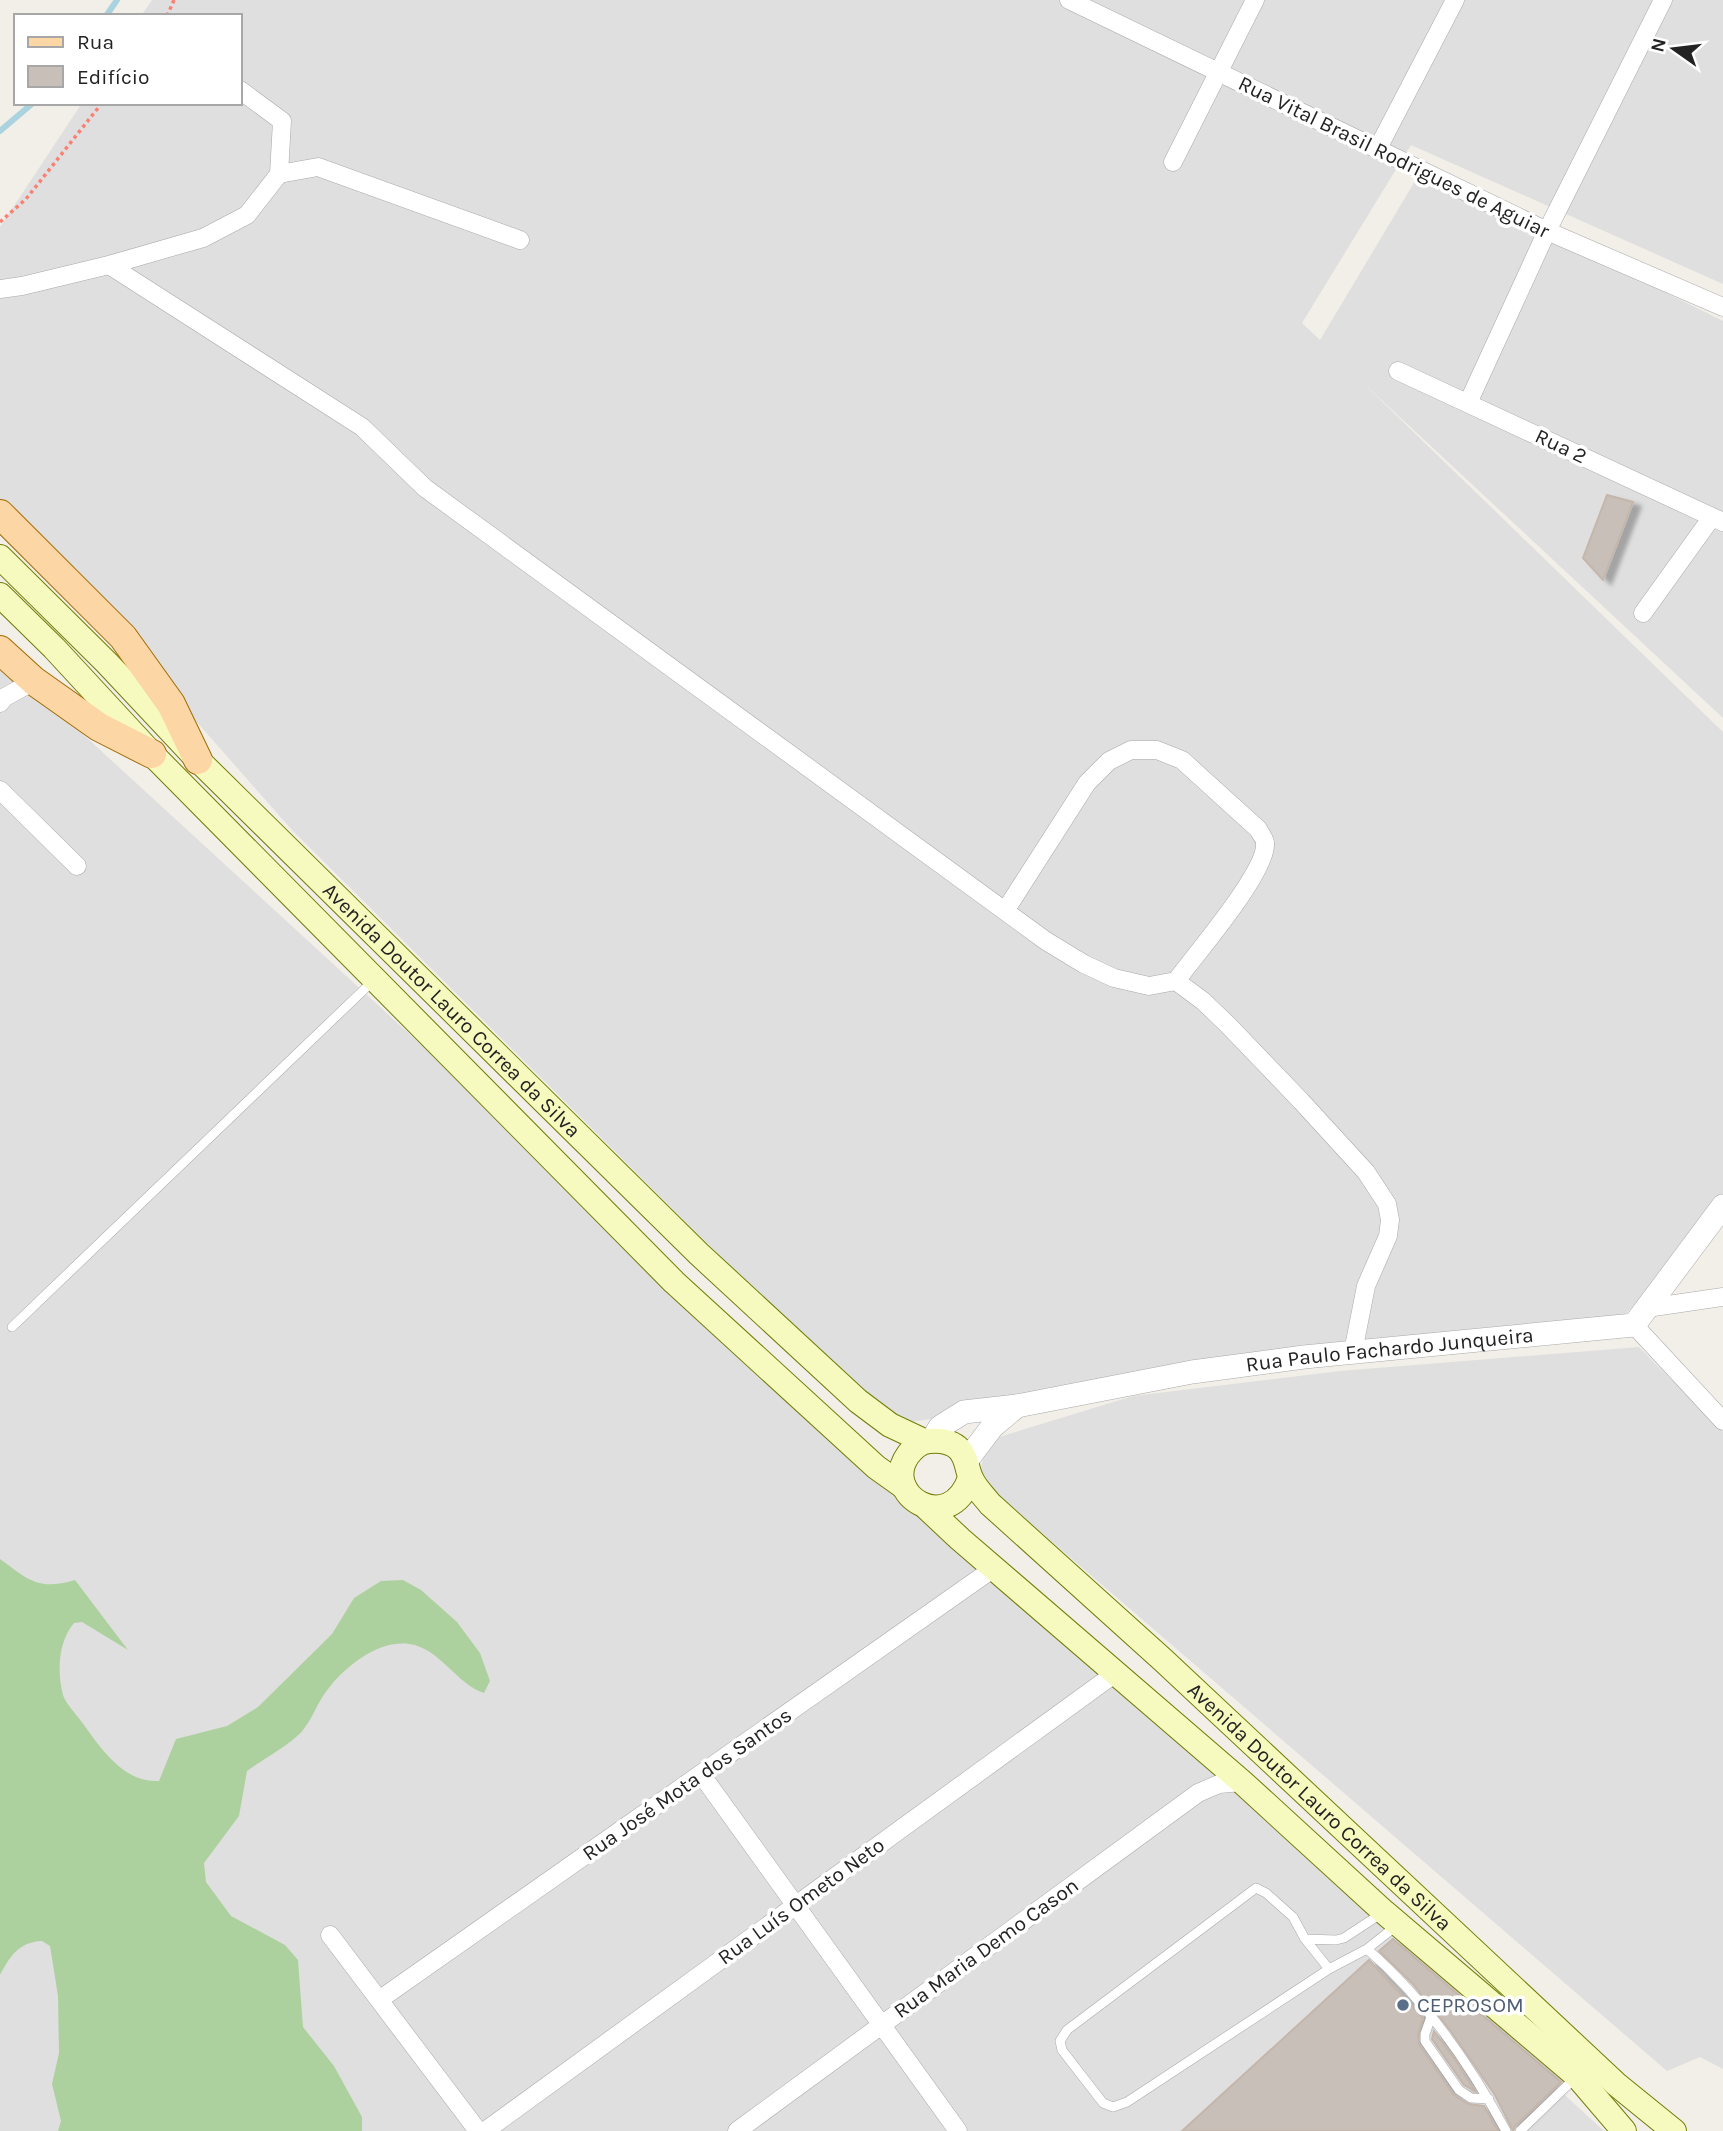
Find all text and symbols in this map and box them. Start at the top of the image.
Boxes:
legend [14,14,242,105]
north arrow [1639,14,1709,84]
text: Rua [77,30,114,54]
text: N [1646,36,1671,54]
text: Edifício [77,65,150,89]
street label: Rua Vital Brasil Rodrigues de Aguiar [1235,71,1554,243]
street label: Rua 2 [1531,424,1591,468]
street label: Avenida Doutor Lauro Correa da Silva [318,878,586,1142]
street label: Rua Paulo Fachardo Junqueira [1244,1323,1535,1377]
street label: Avenida Doutor Lauro Correa da Silva [1183,1678,1456,1936]
street label: Rua José Mota dos Santos [578,1703,796,1865]
street label: Rua Luís Ometo Neto [713,1833,889,1969]
street label: Rua Maria Demo Cason [889,1873,1083,2023]
place label: CEPROSOM [1417,1993,1524,2017]
marker: CEPROSOM [1395,1997,1411,2013]

